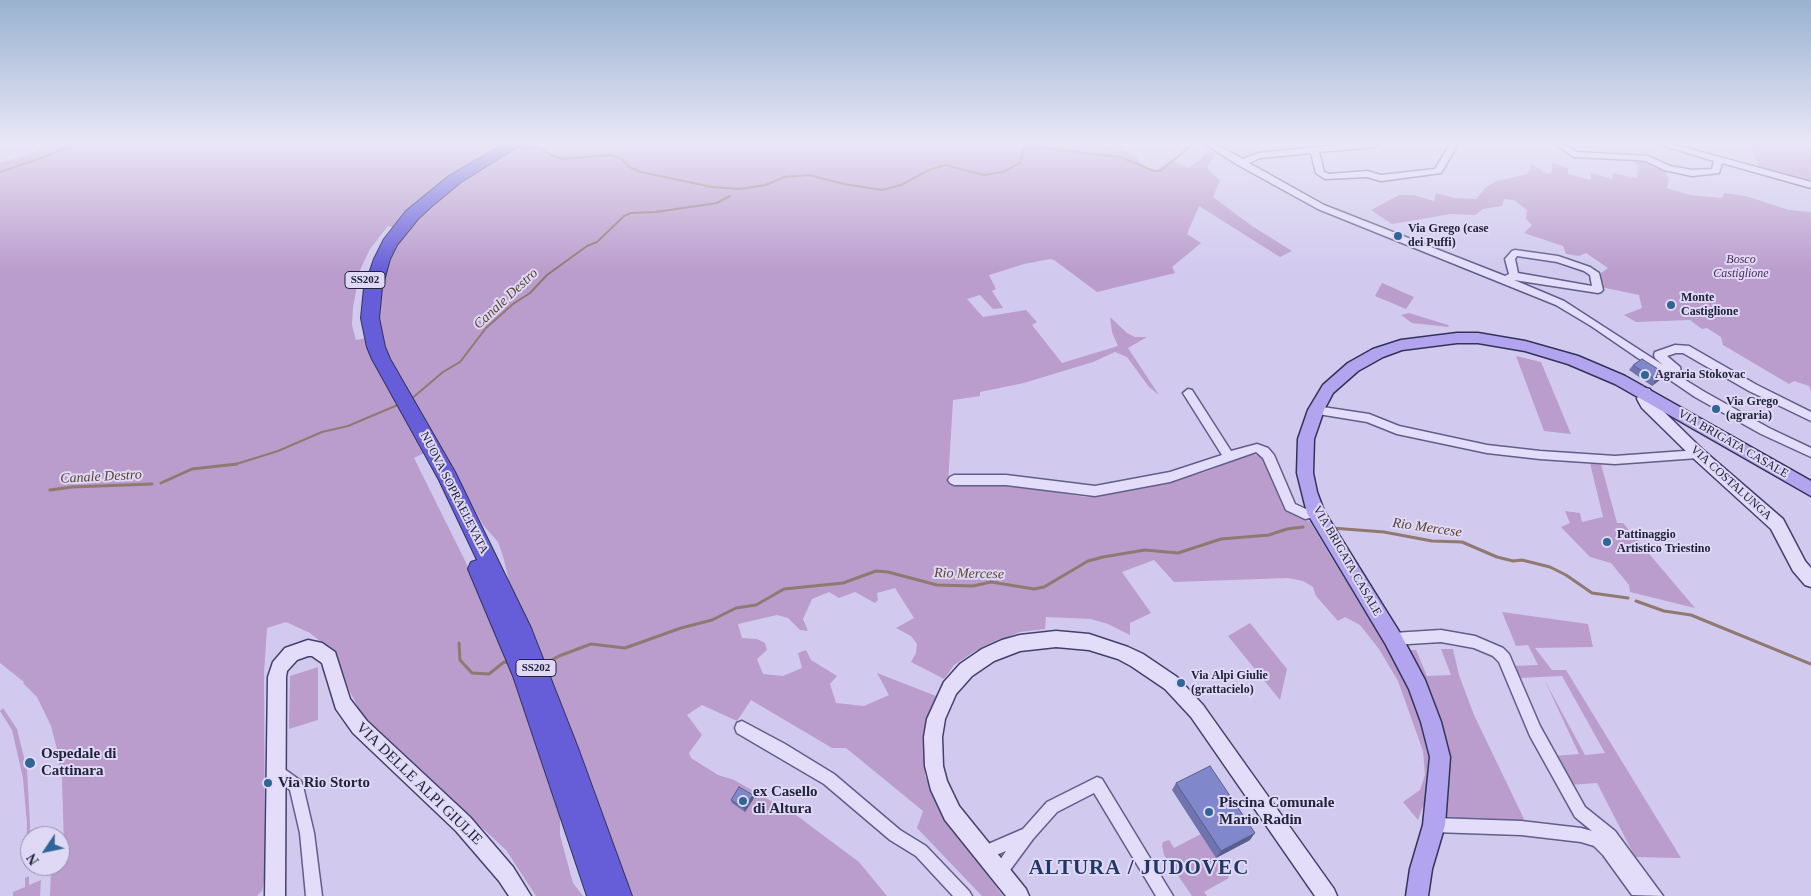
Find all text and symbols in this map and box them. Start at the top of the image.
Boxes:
place label: Via Grego (case dei Puffi) [1408,222,1489,250]
marker: Via Grego (case dei Puffi) [1392,230,1404,242]
park label: Bosco Castiglione [1713,253,1769,281]
water label: Canale Destro [470,265,542,333]
road number: SS202 [345,272,385,288]
place label: Monte Castiglione [1681,291,1738,319]
marker: Monte Castiglione [1665,299,1677,311]
place label: Agraria Stokovac [1655,368,1745,382]
marker: Agraria Stokovac [1639,369,1651,381]
place label: Via Grego (agraria) [1726,395,1778,423]
marker: Via Grego (agraria) [1710,403,1722,415]
street label: VIA BRIGATA CASALE [1675,407,1791,481]
street label: NUOVA SOPRAELEVATA [417,430,491,556]
street label: VIA COSTALUNGA [1687,443,1775,523]
water label: Canale Destro [60,466,142,488]
street label: VIA BRIGATA CASALE [1310,503,1384,619]
water label: Rio Mercese [1391,515,1463,541]
place label: Pattinaggio Artistico Triestino [1617,528,1710,556]
marker: Pattinaggio Artistico Triestino [1601,536,1613,548]
water label: Rio Mercese [934,565,1004,583]
road number: SS202 [516,660,556,676]
place label: Via Alpi Giulie (grattacielo) [1191,669,1268,697]
marker: Via Alpi Giulie (grattacielo) [1175,677,1187,689]
street label: VIA DELLE ALPI GIULIE [352,719,486,849]
place label: Ospedale di Cattinara [41,745,116,780]
marker: Ospedale di Cattinara [23,756,37,770]
place label: Via Rio Storto [278,774,370,792]
marker: Via Rio Storto [262,777,274,789]
place label: ex Casello di Altura [753,783,818,818]
place label: Piscina Comunale Mario Radin [1219,794,1334,829]
marker: ex Casello di Altura [737,795,749,807]
marker: Piscina Comunale Mario Radin [1203,806,1215,818]
north arrow [20,826,70,876]
text: N [24,851,42,867]
district label: ALTURA / JUDOVEC [1027,856,1251,882]

